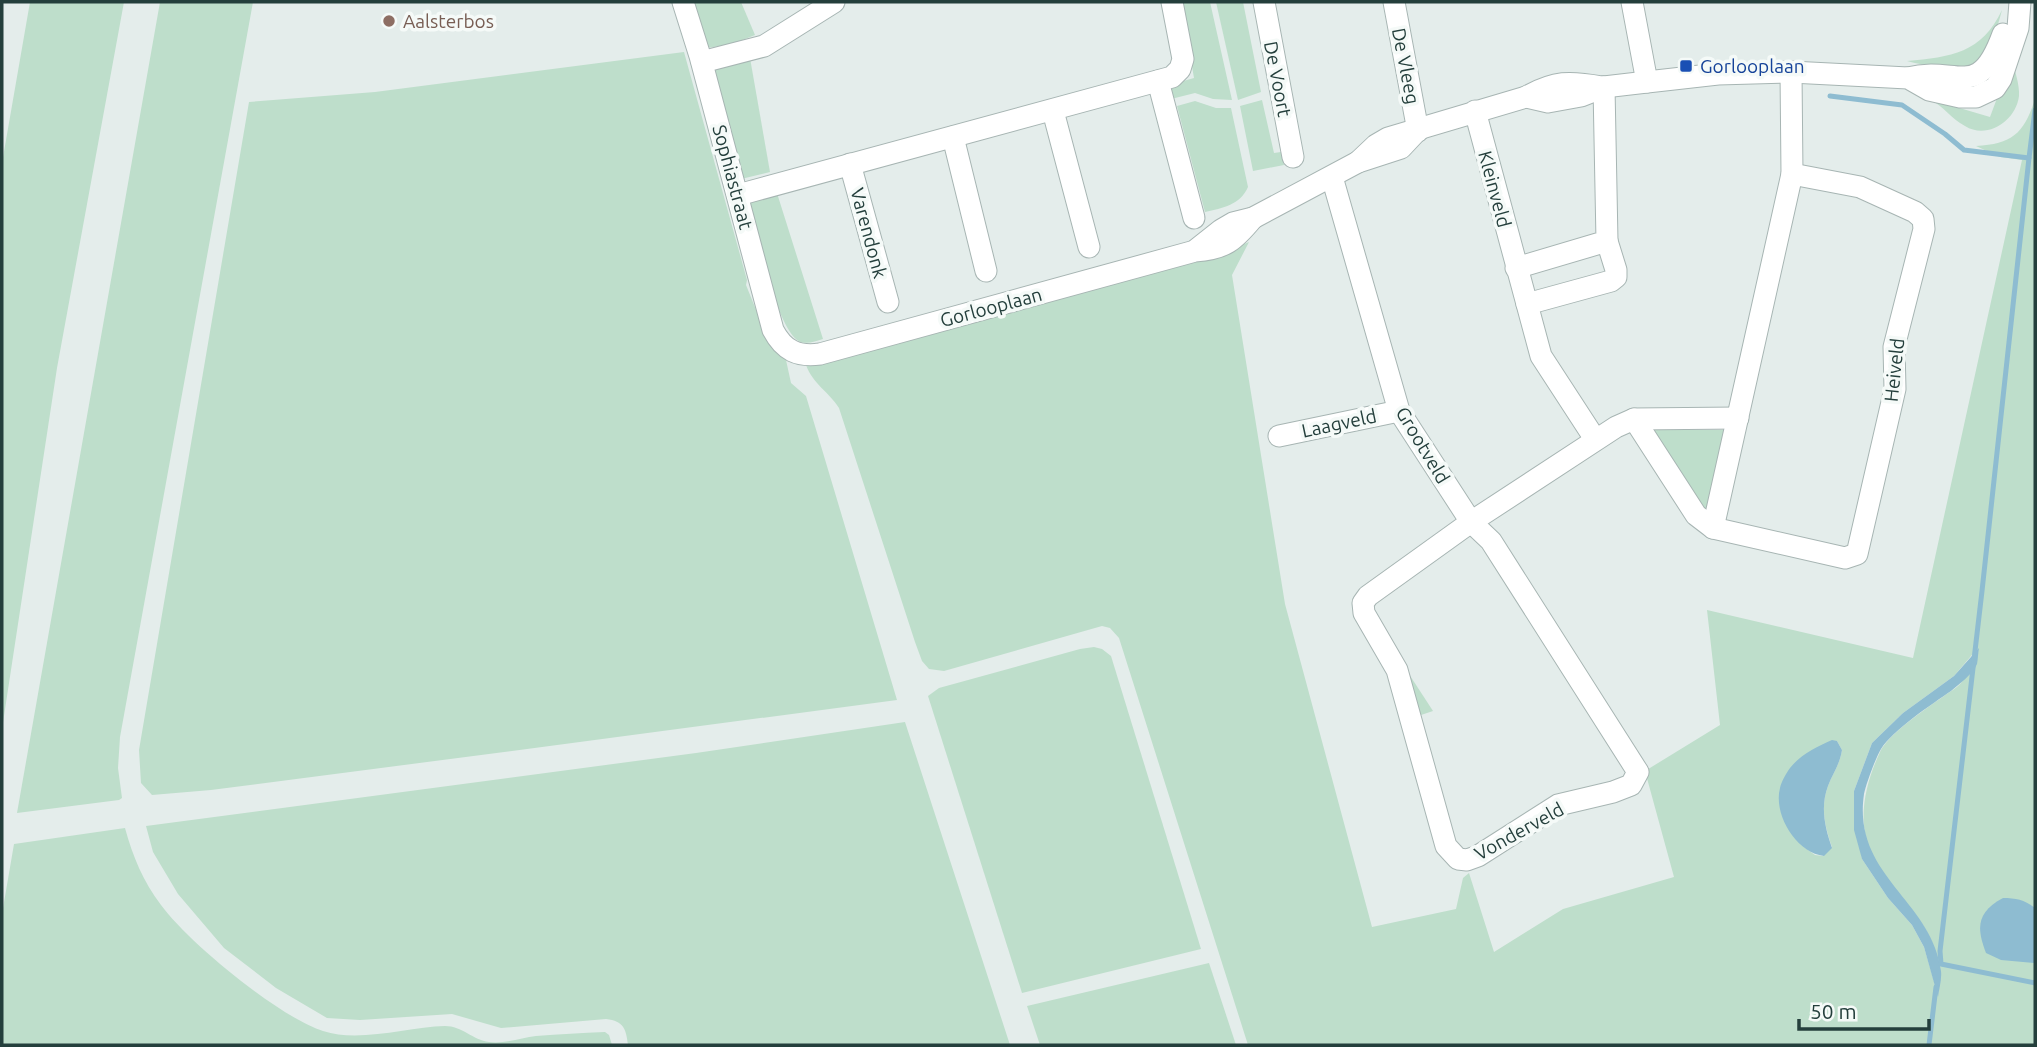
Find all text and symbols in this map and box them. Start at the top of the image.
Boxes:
place label: Aalsterbos [403,10,494,32]
marker: Aalsterbos [381,13,397,29]
street label: De Vleeg [1388,26,1424,106]
street label: De Voort [1260,39,1296,119]
place label: Gorlooplaan [1700,55,1805,77]
marker: Gorlooplaan [1678,58,1694,74]
street label: Sophiastraat [708,122,758,232]
street label: Kleinveld [1474,148,1516,230]
street label: Varendonk [846,185,892,281]
street label: Gorlooplaan [938,283,1044,331]
street label: Heiveld [1880,337,1908,403]
street label: Grootveld [1392,403,1454,487]
street label: Laagveld [1300,404,1378,442]
street label: Vonderveld [1471,798,1567,864]
scale bar [1799,988,1928,1032]
text: 50 m [1810,999,1857,1023]

